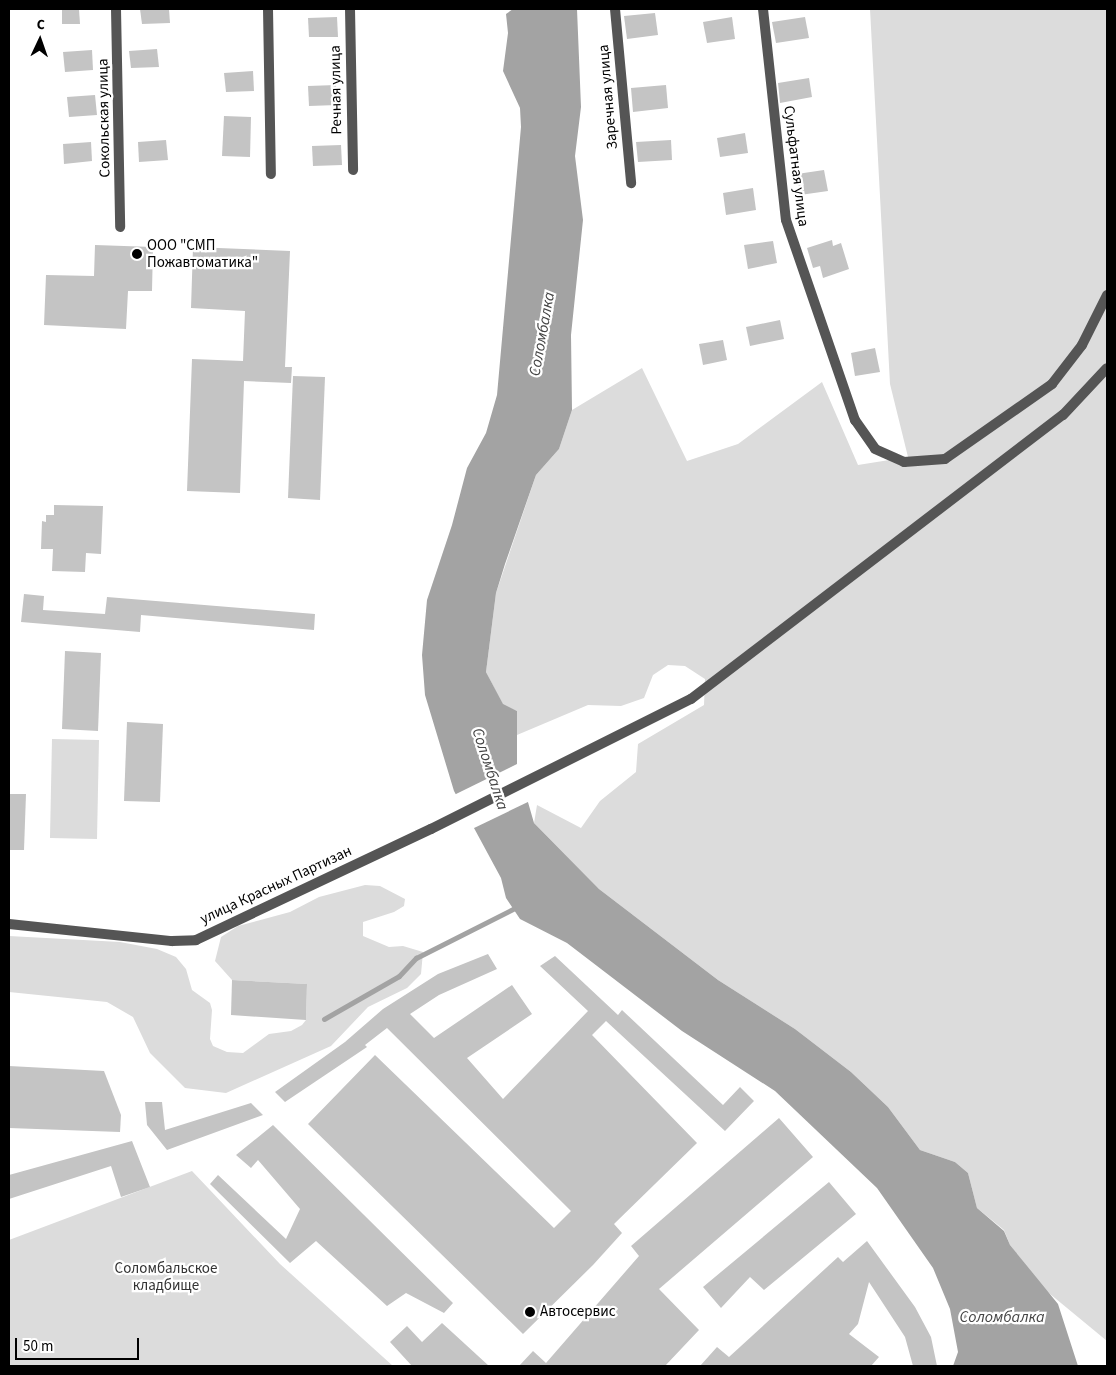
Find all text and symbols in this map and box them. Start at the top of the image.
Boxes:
north arrow [15,15,65,65]
text: С [36,15,45,35]
street label: Заречная улица [594,44,622,150]
street label: Речная улица [326,45,346,135]
street label: Сокольская улица [94,58,114,178]
street label: Сульфатная улица [780,105,812,227]
place label: ООО "СМП Пожавтоматика" [147,236,258,271]
marker: ООО "СМП Пожавтоматика" [131,248,143,260]
water label: Соломбалка [525,290,559,378]
water label: Соломбалка [468,726,512,812]
street label: улица Красных Партизан [197,842,355,928]
park label: Соломбальское кладбище [115,1259,217,1294]
place label: Автосервис [540,1303,615,1321]
marker: Автосервис [524,1306,536,1318]
water label: Соломбалка [959,1307,1045,1327]
scale bar [18,1328,141,1360]
text: 50 m [23,1336,53,1357]

